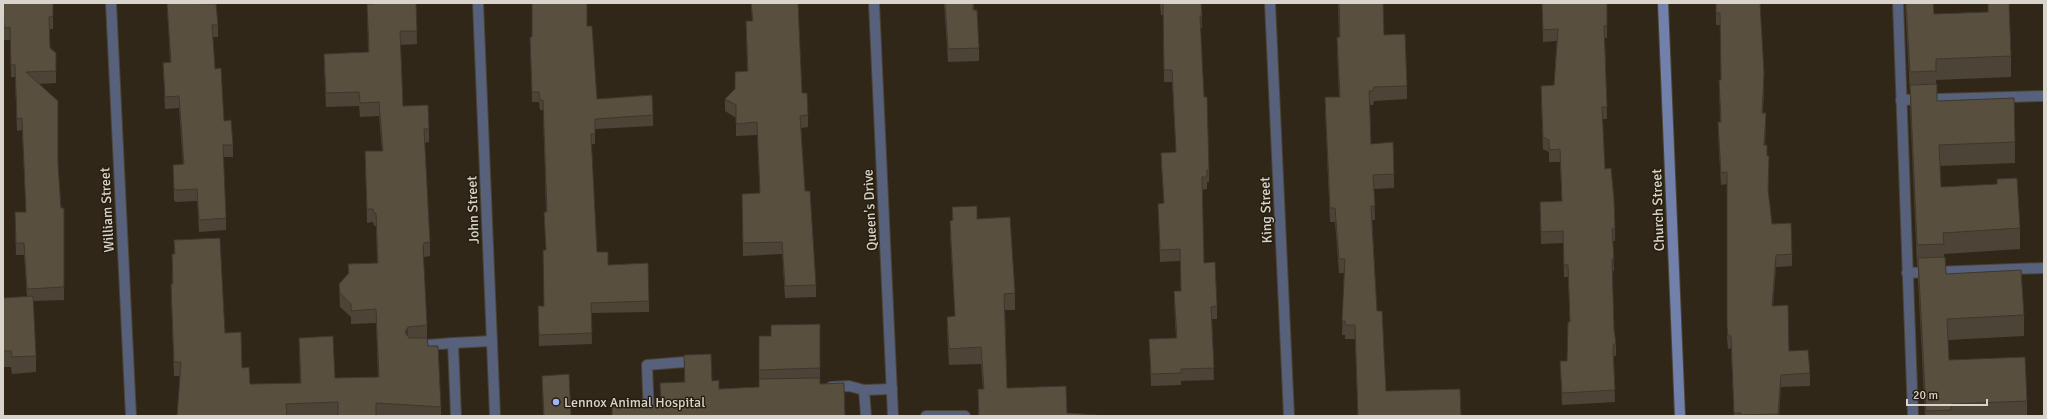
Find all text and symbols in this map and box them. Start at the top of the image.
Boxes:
street label: William Street [96,167,118,253]
street label: Church Street [1648,168,1668,251]
street label: Queen's Drive [859,169,881,251]
street label: John Street [463,175,483,244]
street label: King Street [1256,176,1276,244]
scale bar [1907,381,1987,407]
text: 20 m [1913,388,1938,403]
place label: Lennox Animal Hospital [564,394,705,411]
marker: Lennox Animal Hospital [551,397,561,407]

